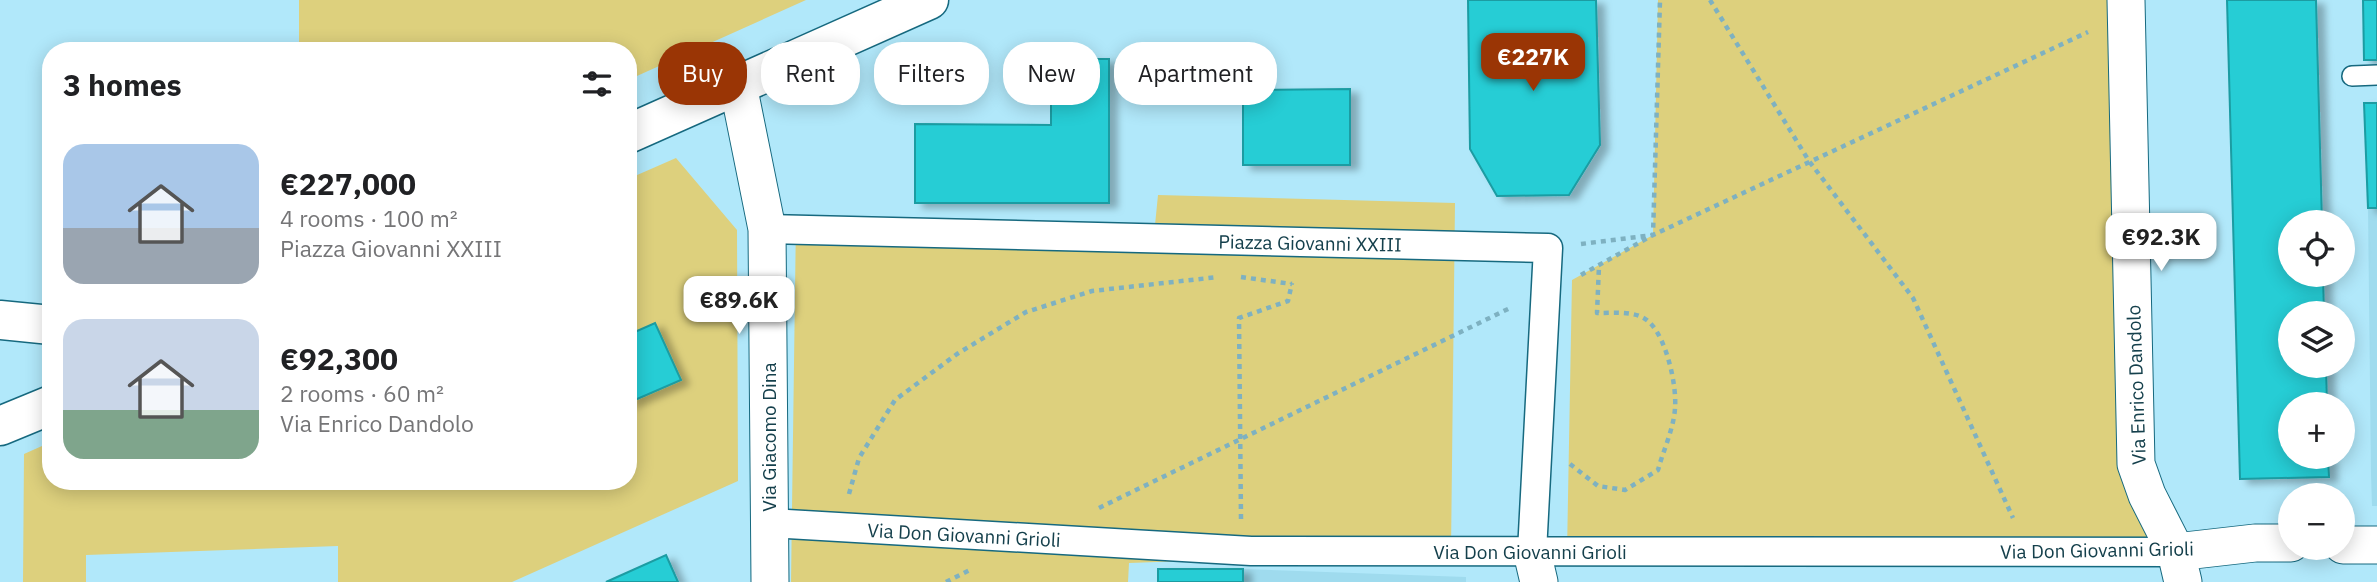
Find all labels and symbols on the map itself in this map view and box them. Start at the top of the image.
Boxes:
pin: €227K [1484,34,1582,93]
pin: €92.3K [2104,214,2218,273]
street label: Piazza Giovanni XXIII [1218,229,1402,257]
pin: €89.6K [682,276,796,336]
street label: Via Enrico Dandolo [2121,304,2151,466]
street label: Via Giacomo Dina [757,362,781,512]
street label: Via Don Giovanni Grioli [867,518,1061,552]
street label: Via Don Giovanni Grioli [2000,536,2194,564]
street label: Via Don Giovanni Grioli [1433,540,1627,564]

